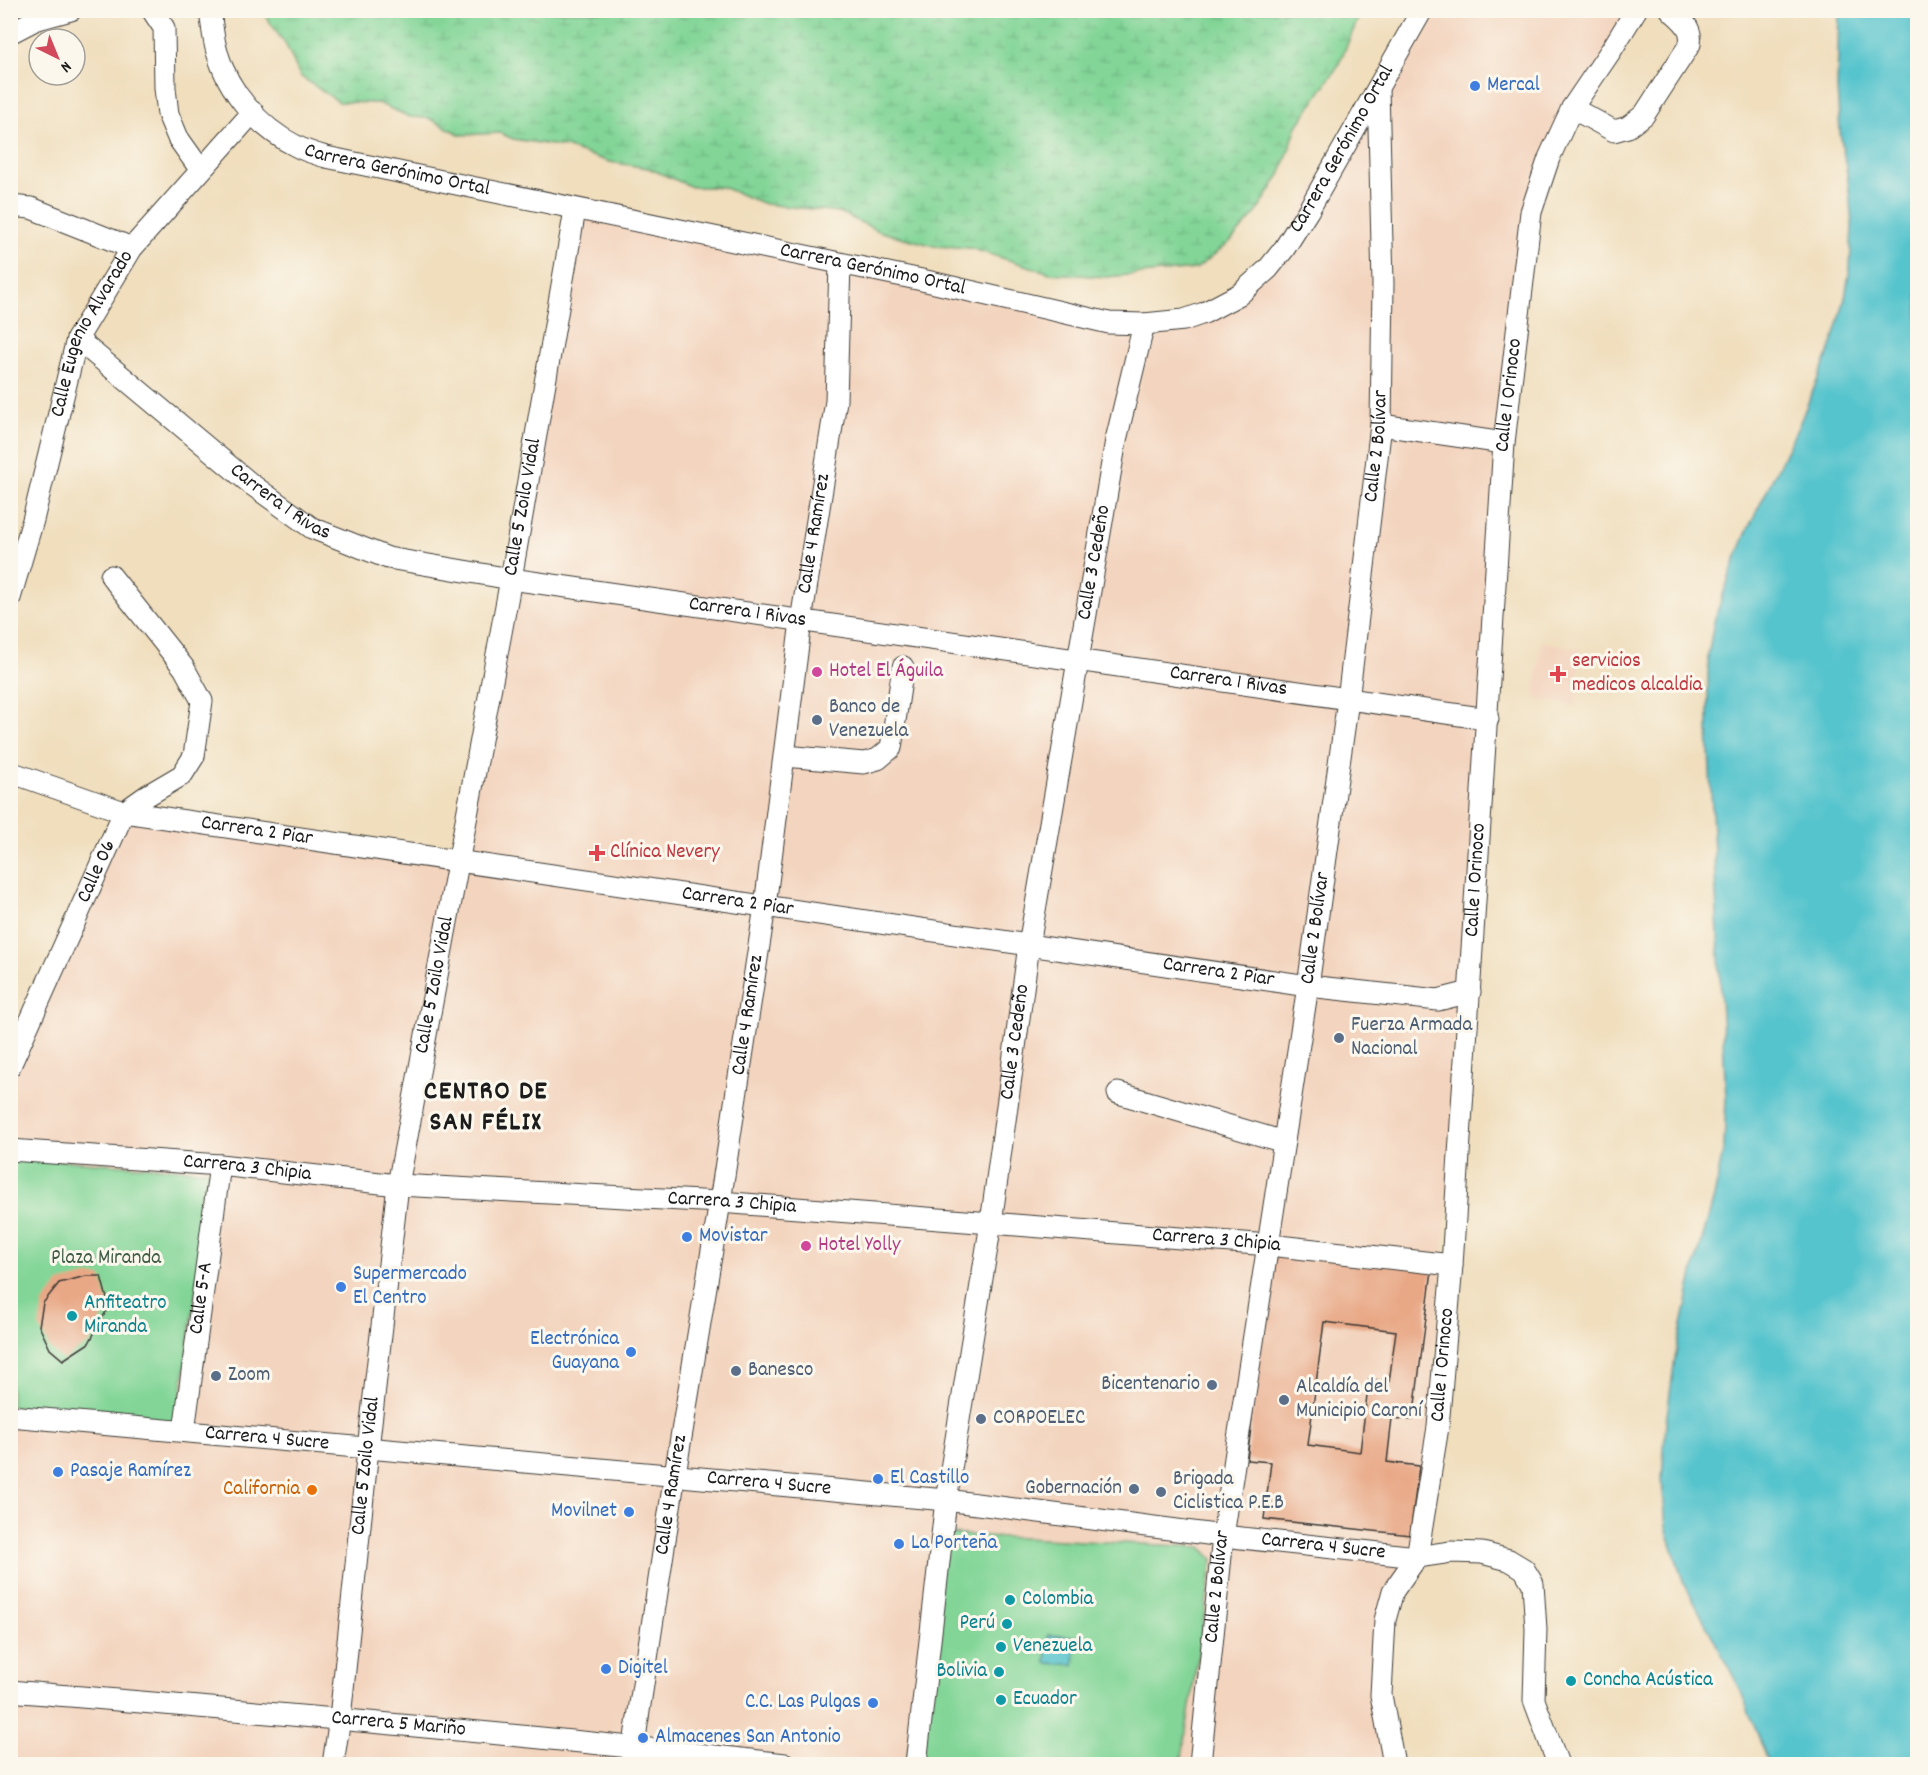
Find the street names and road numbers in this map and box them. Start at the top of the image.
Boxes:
street label: Carrera Gerónimo Ortal [1282,60,1403,239]
street label: Carrera Gerónimo Ortal [300,136,492,205]
street label: Carrera Gerónimo Ortal [777,236,968,305]
street label: Calle Eugenio Alvarado [44,245,142,420]
street label: Calle 1 Orinoco [1488,337,1531,453]
street label: Calle 2 Bolívar [1357,390,1396,504]
street label: Calle 5 Zoilo Vidal [497,436,550,578]
street label: Carrera 1 Rivas [222,457,335,549]
street label: Calle 4 Ramírez [791,472,839,596]
street label: Calle 3 Cedeño [1070,503,1120,622]
street label: Carrera 1 Rivas [687,590,808,636]
street label: Carrera 1 Rivas [1168,659,1289,705]
street label: Carrera 2 Piar [199,808,315,855]
street label: Calle 1 Orinoco [1458,822,1495,938]
street label: Calle 06 [70,835,124,908]
street label: Calle 2 Bolívar [1293,870,1339,986]
street label: Carrera 2 Piar [680,879,796,925]
street label: Calle 5 Zoilo Vidal [408,914,463,1056]
street label: Carrera 2 Piar [1161,950,1277,996]
street label: Calle 4 Ramírez [724,953,772,1077]
street label: Calle 3 Cedeño [993,982,1038,1102]
street label: Carrera 3 Chipia [182,1147,314,1190]
street label: Carrera 3 Chipia [667,1184,798,1223]
street label: Carrera 3 Chipia [1151,1221,1283,1261]
street label: Calle 5-A [182,1260,222,1336]
street label: Calle 1 Orinoco [1423,1307,1463,1423]
street label: Calle 5 Zoilo Vidal [344,1395,389,1537]
street label: Carrera 4 Sucre [203,1419,331,1460]
street label: Calle 4 Ramírez [648,1433,696,1557]
street label: Carrera 4 Sucre [705,1464,832,1505]
street label: Carrera 4 Sucre [1260,1525,1387,1568]
street label: Calle 2 Bolívar [1197,1528,1239,1645]
street label: Carrera 5 Mariño [330,1704,467,1746]

